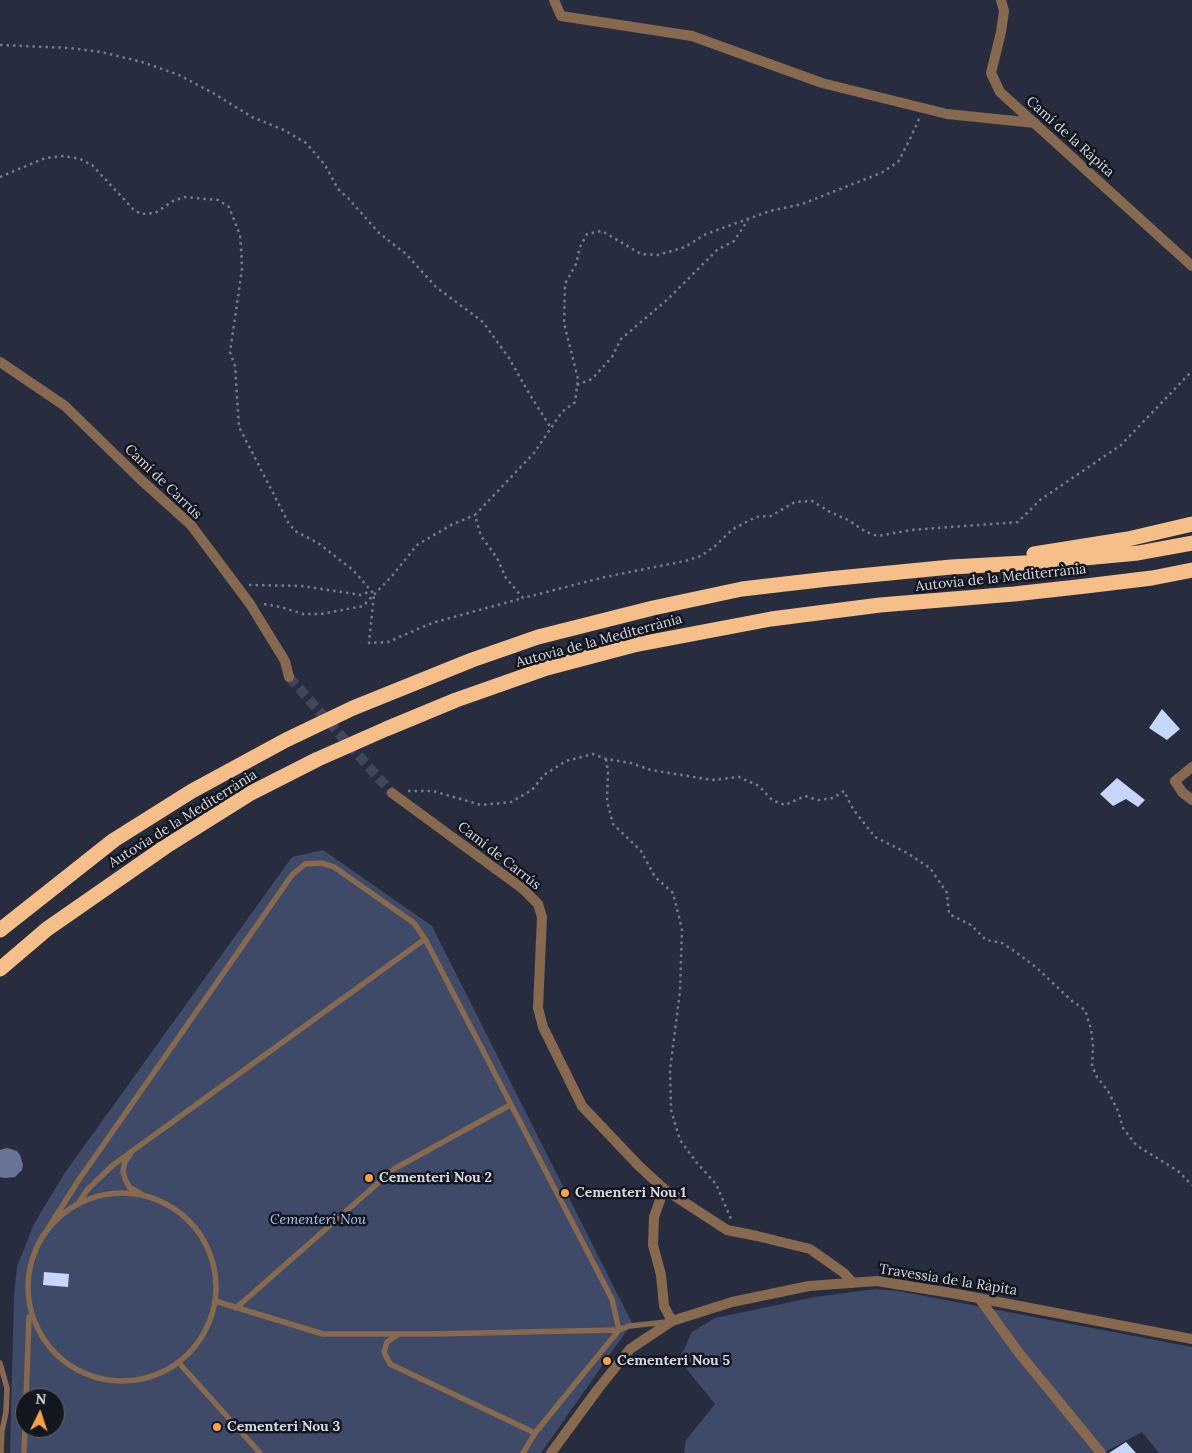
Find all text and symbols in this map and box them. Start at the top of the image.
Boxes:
street label: Camí de la Ràpita [1023,93,1117,181]
street label: Camí de Carrús [121,441,205,523]
street label: Autovia de la Mediterrània [915,561,1087,595]
street label: Autovia de la Mediterrània [514,611,684,671]
street label: Autovia de la Mediterrània [106,766,260,872]
street label: Camí de Carrús [454,818,544,894]
place label: Cementeri Nou 2 [379,1170,492,1186]
marker: Cementeri Nou 2 [363,1172,375,1184]
place label: Cementeri Nou 1 [575,1185,686,1201]
marker: Cementeri Nou 1 [559,1187,571,1199]
park label: Cementeri Nou [270,1212,366,1228]
street label: Travessia de la Ràpita [878,1261,1018,1299]
place label: Cementeri Nou 5 [617,1353,730,1369]
marker: Cementeri Nou 5 [601,1355,613,1367]
north arrow [15,1388,65,1438]
text: N [35,1390,47,1408]
place label: Cementeri Nou 3 [227,1419,340,1435]
marker: Cementeri Nou 3 [211,1421,223,1433]

